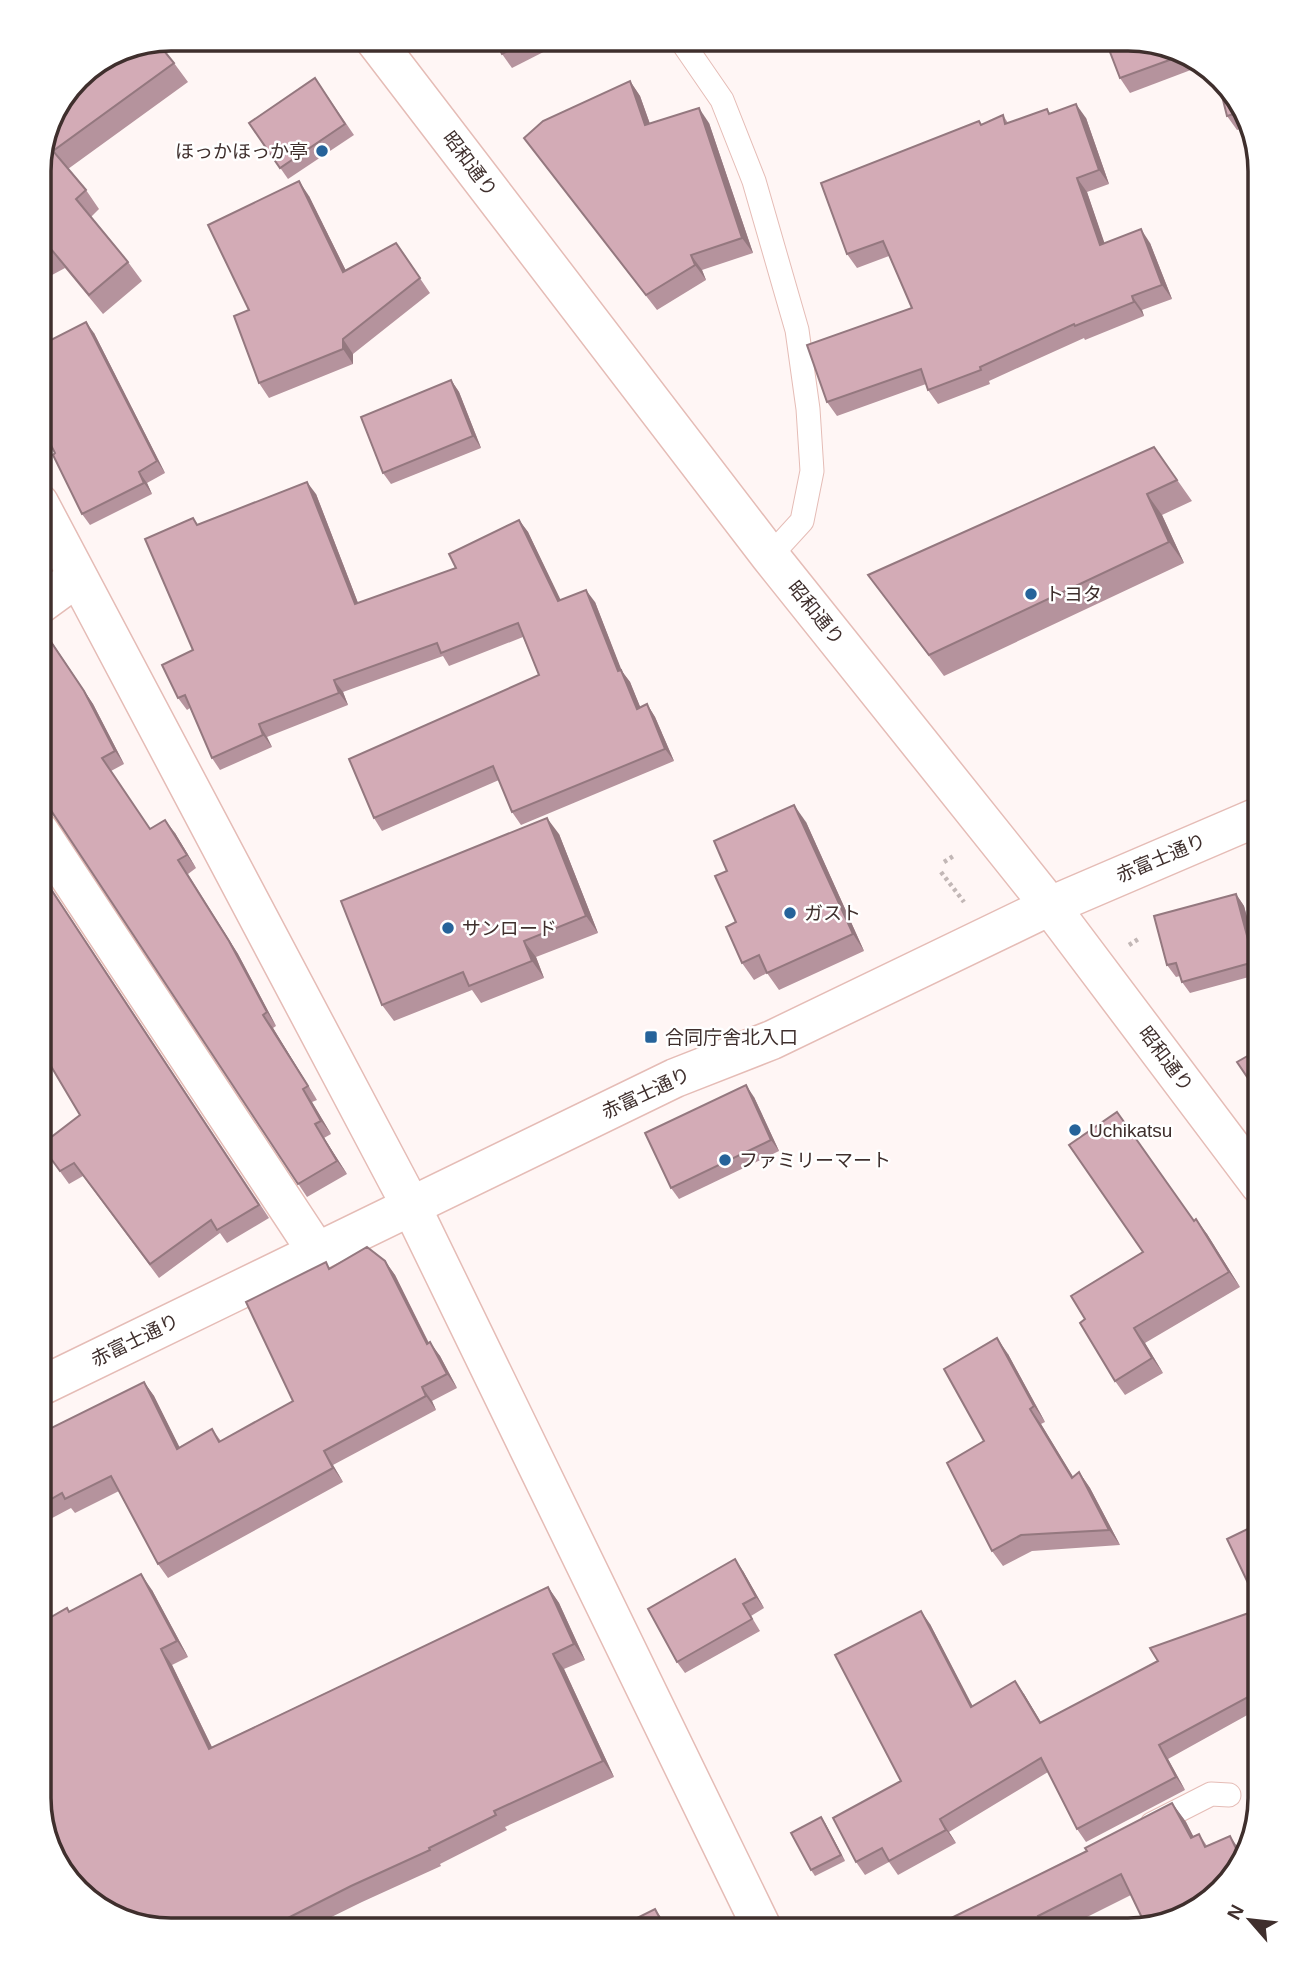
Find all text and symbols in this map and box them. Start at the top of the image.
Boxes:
street label: 昭和通り [439,127,501,201]
place label: ほっかほっか亭 [175,141,308,162]
marker: ほっかほっか亭 [314,143,330,159]
street label: 昭和通り [784,577,848,649]
place label: トヨタ [1045,584,1102,605]
marker: トヨタ [1023,586,1039,602]
street label: 赤富士通り [1113,830,1209,886]
place label: ガスト [804,903,861,924]
marker: ガスト [782,905,798,921]
place label: サンロード [462,918,557,939]
marker: サンロード [440,920,456,936]
street label: 昭和通り [1135,1022,1197,1096]
place label: 合同庁舎北入口 [665,1027,798,1048]
marker: 合同庁舎北入口 [643,1029,659,1045]
street label: 赤富士通り [599,1063,693,1123]
place label: Uchikatsu [1089,1120,1172,1141]
marker: Uchikatsu [1067,1122,1083,1138]
place label: ファミリーマート [739,1150,891,1171]
marker: ファミリーマート [717,1152,733,1168]
street label: 赤富士通り [88,1310,182,1370]
north arrow [1215,1885,1285,1955]
text: N [1223,1901,1248,1923]

